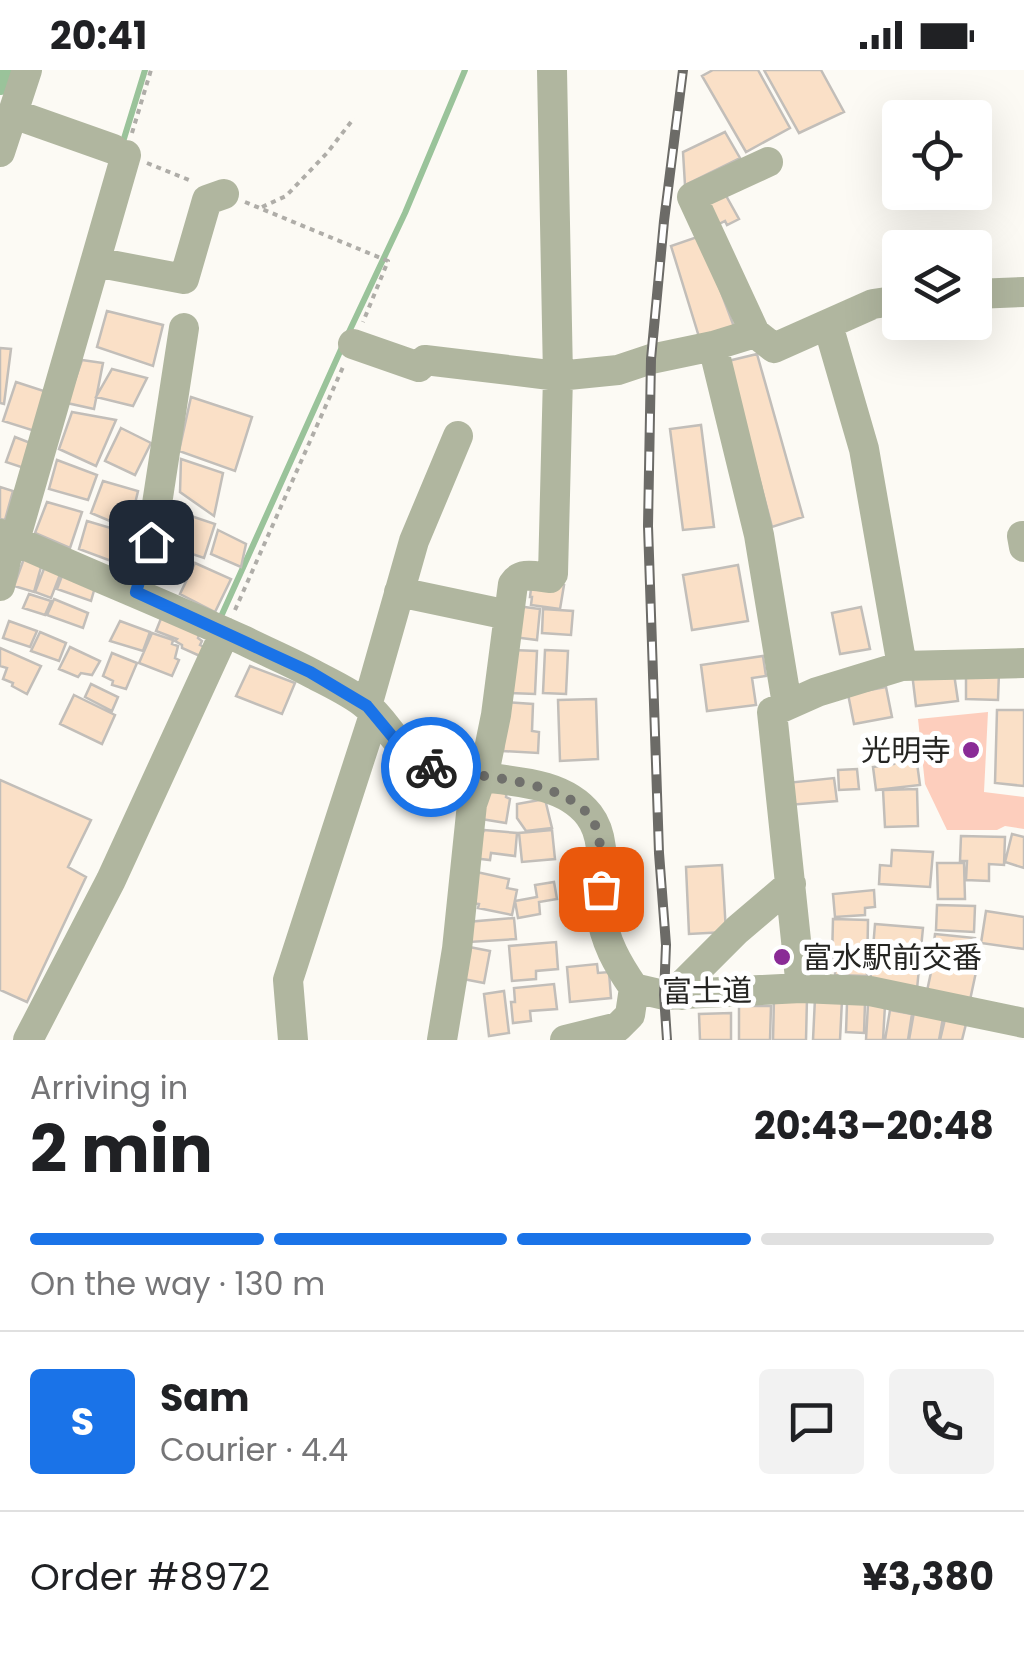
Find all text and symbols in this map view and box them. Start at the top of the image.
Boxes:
text: 20:41 [50,9,147,62]
map controls [882,100,992,340]
button: locate [882,100,992,210]
button: layers [882,230,992,340]
pin [109,500,194,585]
icon: home [124,515,179,570]
courier [381,717,481,817]
place label: 光明寺 [861,729,951,772]
marker: 光明寺 [960,739,982,761]
icon: bike [404,740,459,795]
pin [559,847,644,932]
icon: bag [574,862,629,917]
place label: 富水駅前交番 [802,936,982,979]
marker: 富水駅前交番 [771,946,793,968]
street label: 富士道 [662,969,752,1013]
text: Arriving in [30,1065,188,1110]
text: 20:43–20:48 [754,1099,994,1152]
text: 2 min [30,1104,213,1195]
text: On the way · 130 m [30,1261,325,1306]
button: chat [759,1369,864,1474]
button: phone [889,1369,994,1474]
text: Sam [160,1371,249,1424]
text: S [71,1395,94,1448]
text: Courier · 4.4 [160,1427,348,1472]
text: Order #8972 [30,1550,270,1603]
text: ¥3,380 [862,1550,994,1603]

